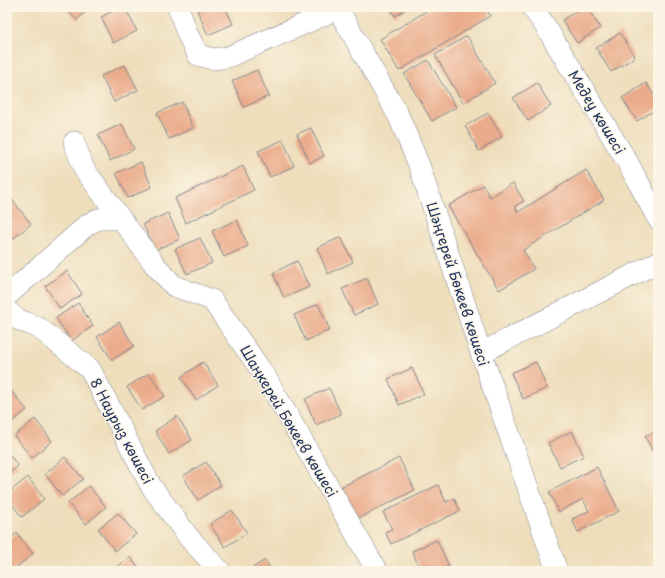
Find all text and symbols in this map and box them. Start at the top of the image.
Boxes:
street label: Медеу көшесі [564,66,630,158]
street label: Шәңгерей Бөкеев көшесі [422,199,494,369]
street label: Шаңкерей Бөкеев көшесі [235,341,343,501]
street label: 8 Наурыз көшесі [85,374,159,488]

